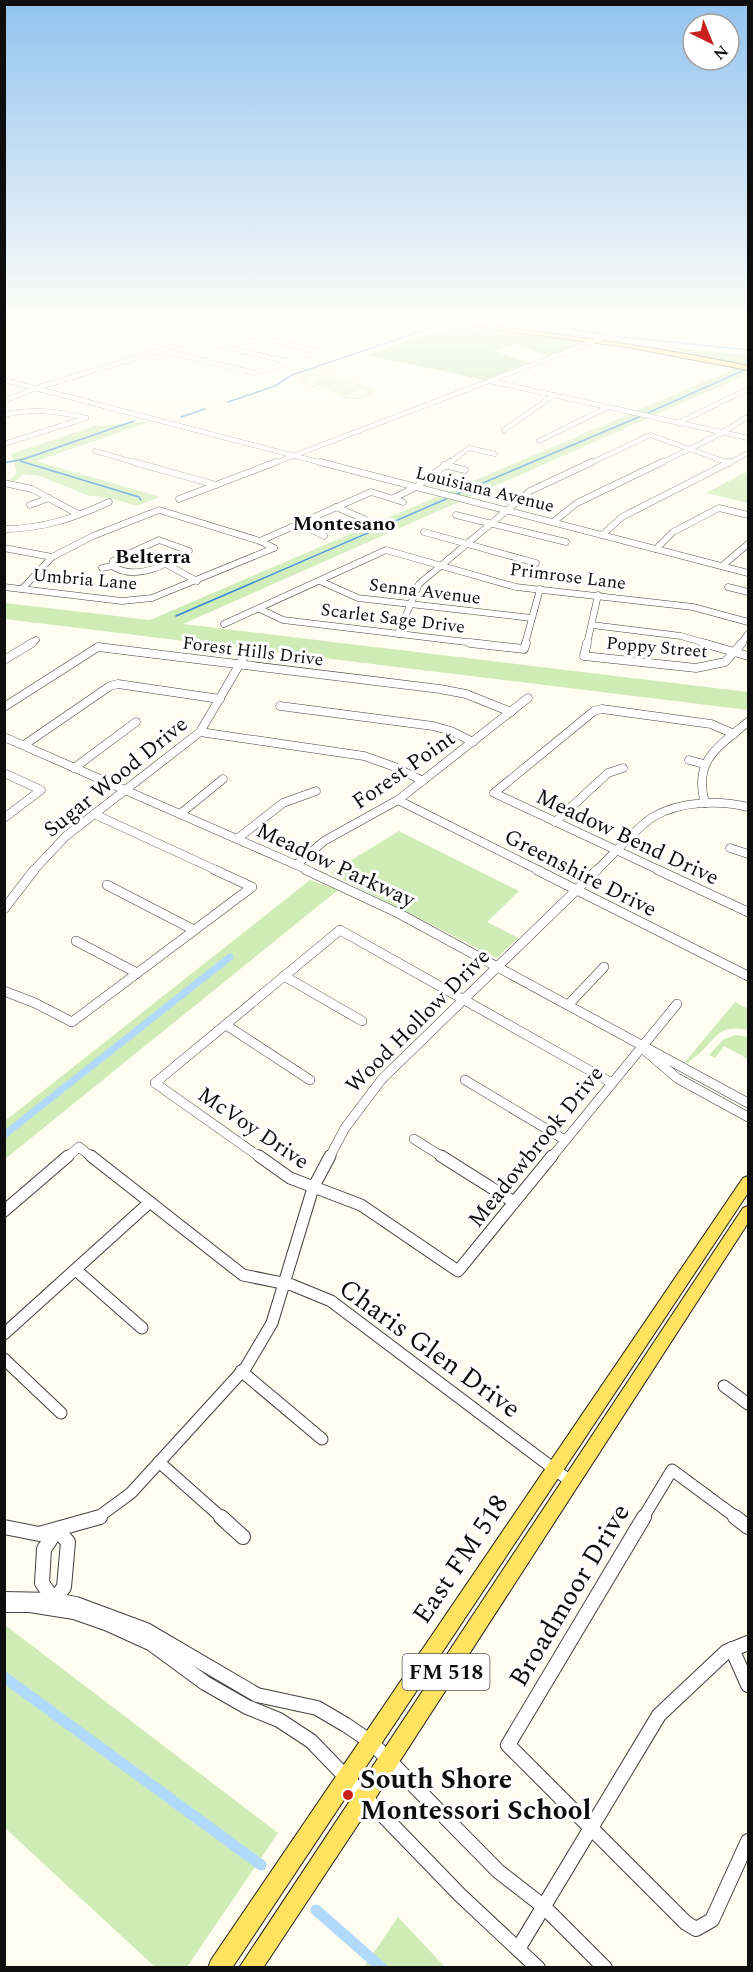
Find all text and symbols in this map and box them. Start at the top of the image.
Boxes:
north arrow [681,12,741,72]
text: N [708,39,734,65]
street label: Louisiana Avenue [413,459,557,520]
district label: Montesano [292,509,396,539]
district label: Belterra [115,542,192,572]
street label: Primrose Lane [508,556,628,597]
street label: Umbria Lane [31,561,138,598]
street label: Senna Avenue [368,571,482,612]
street label: Scarlet Sage Drive [319,596,467,641]
street label: Forest Hills Drive [181,629,325,674]
street label: Poppy Street [605,630,709,665]
street label: Sugar Wood Drive [37,708,195,846]
street label: Forest Point [345,722,462,818]
street label: Meadow Bend Drive [530,780,724,894]
street label: Meadow Parkway [250,814,422,917]
street label: Greenshire Drive [498,821,662,926]
street label: Wood Hollow Drive [338,941,498,1101]
street label: Meadowbrook Drive [460,1059,612,1235]
street label: McVoy Drive [191,1079,316,1178]
street label: Charis Glen Drive [330,1268,529,1429]
street label: East FM 518 [402,1486,520,1633]
street label: Broadmoor Drive [498,1496,641,1695]
road number: FM 518 [402,1654,490,1690]
place label: South Shore Montessori School [360,1759,591,1832]
marker: South Shore Montessori School [341,1788,355,1802]

